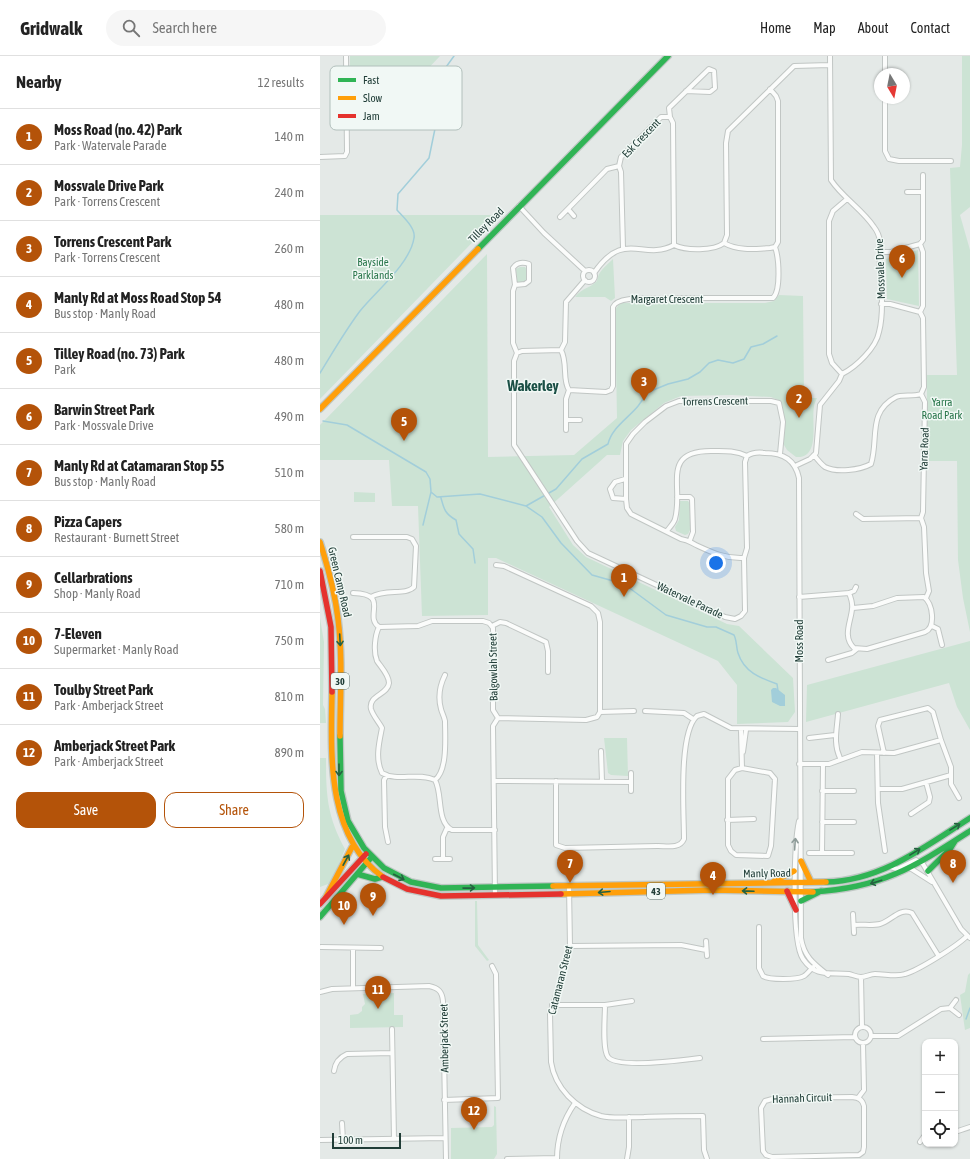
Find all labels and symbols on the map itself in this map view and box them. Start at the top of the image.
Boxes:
legend [330,66,462,130]
north arrow [874,68,910,104]
text: Fast [363,74,379,86]
text: Slow [363,92,382,104]
text: Jam [363,110,380,122]
street label: Esk Crescent [619,116,663,160]
street label: Tilley Road [466,205,506,245]
street label: Mossvale Drive [873,239,887,299]
pin: 6 [889,245,915,278]
park label: Bayside Parklands [353,256,394,281]
street label: Margaret Crescent [631,293,703,305]
pin: 3 [631,368,657,401]
district label: Wakerley [506,377,560,394]
pin: 2 [786,385,812,418]
street label: Torrens Crescent [682,394,748,408]
park label: Yarra Road Park [922,396,963,421]
pin: 5 [391,408,417,441]
street label: Yarra Road [917,427,931,471]
street label: Green Camp Road [326,546,354,618]
your location [706,553,726,573]
pin: 1 [611,564,637,597]
street label: Watervale Parade [655,579,725,621]
street label: Moss Road [793,620,805,662]
one-way arrow [336,633,344,646]
street label: Balgowlah Street [486,633,500,701]
road number: 30 [331,673,349,689]
one-way arrow [335,763,343,776]
one-way arrow [949,823,960,831]
one-way arrow [792,838,799,851]
one-way arrow [909,848,921,856]
pin: 7 [557,850,583,883]
pin: 8 [940,850,966,883]
one-way arrow [343,854,350,866]
pin: 4 [700,862,726,895]
street label: Manly Road [743,867,791,879]
one-way arrow [393,874,405,881]
one-way arrow [869,879,882,886]
pin: 9 [360,883,386,916]
road number: 43 [647,883,665,899]
one-way arrow [462,884,475,892]
one-way arrow [742,887,755,895]
one-way arrow [598,889,611,896]
pin: 10 [331,892,357,925]
street label: Catamaran Street [546,944,574,1016]
pin: 11 [365,976,391,1009]
street label: Amberjack Street [437,1003,451,1073]
street label: Hannah Circuit [772,1091,832,1105]
pin: 12 [461,1097,487,1130]
scale bar [332,1131,401,1150]

